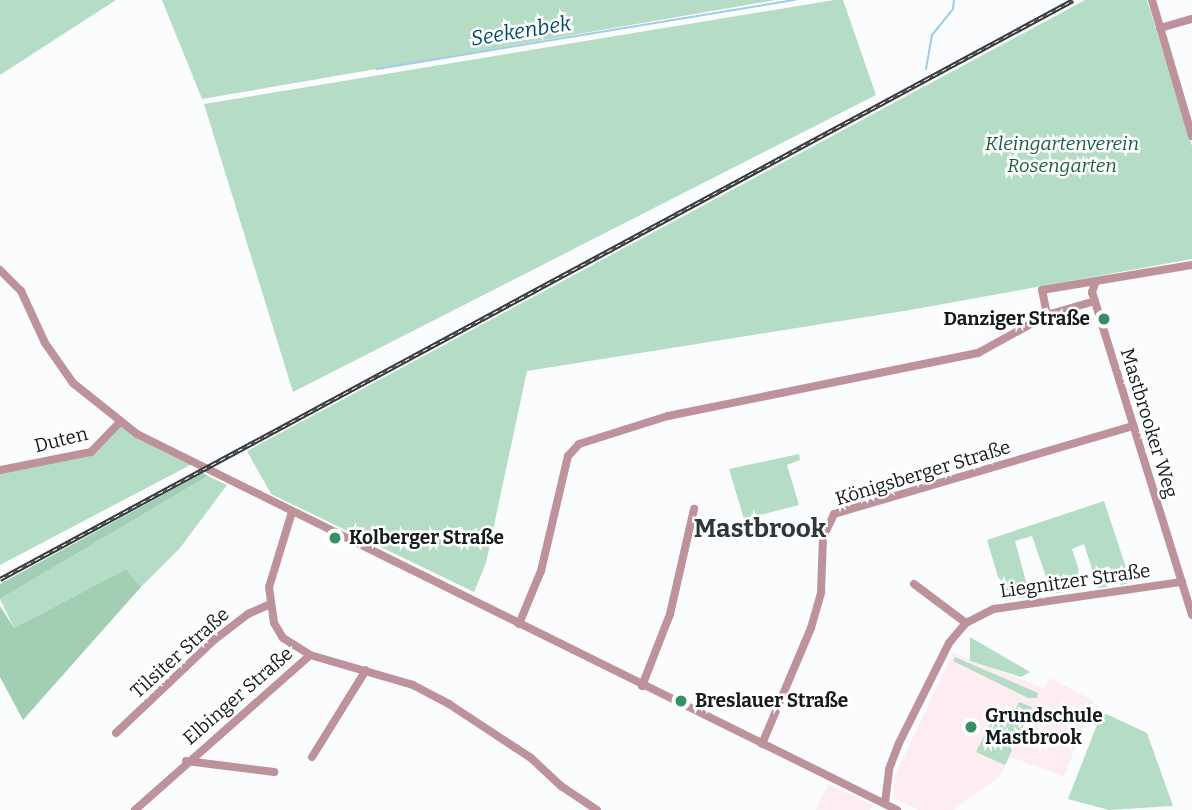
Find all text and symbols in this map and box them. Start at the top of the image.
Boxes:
water label: Seekenbek [469,11,573,51]
park label: Kleingartenverein Rosengarten [985,133,1139,177]
place label: Danziger Straße [944,308,1090,330]
marker: Danziger Straße [1096,311,1112,327]
street label: Mastbrooker Weg [1115,345,1183,501]
street label: Duten [32,422,90,458]
street label: Königsberger Straße [833,436,1013,510]
district label: Mastbrook [694,513,826,545]
place label: Kolberger Straße [349,527,504,549]
marker: Kolberger Straße [327,530,343,546]
street label: Liegnitzer Straße [998,559,1152,603]
street label: Tilsiter Straße [126,603,234,703]
street label: Elbinger Straße [179,642,297,750]
place label: Breslauer Straße [695,690,848,712]
marker: Breslauer Straße [673,693,689,709]
place label: Grundschule Mastbrook [985,705,1103,749]
marker: Grundschule Mastbrook [963,719,979,735]

